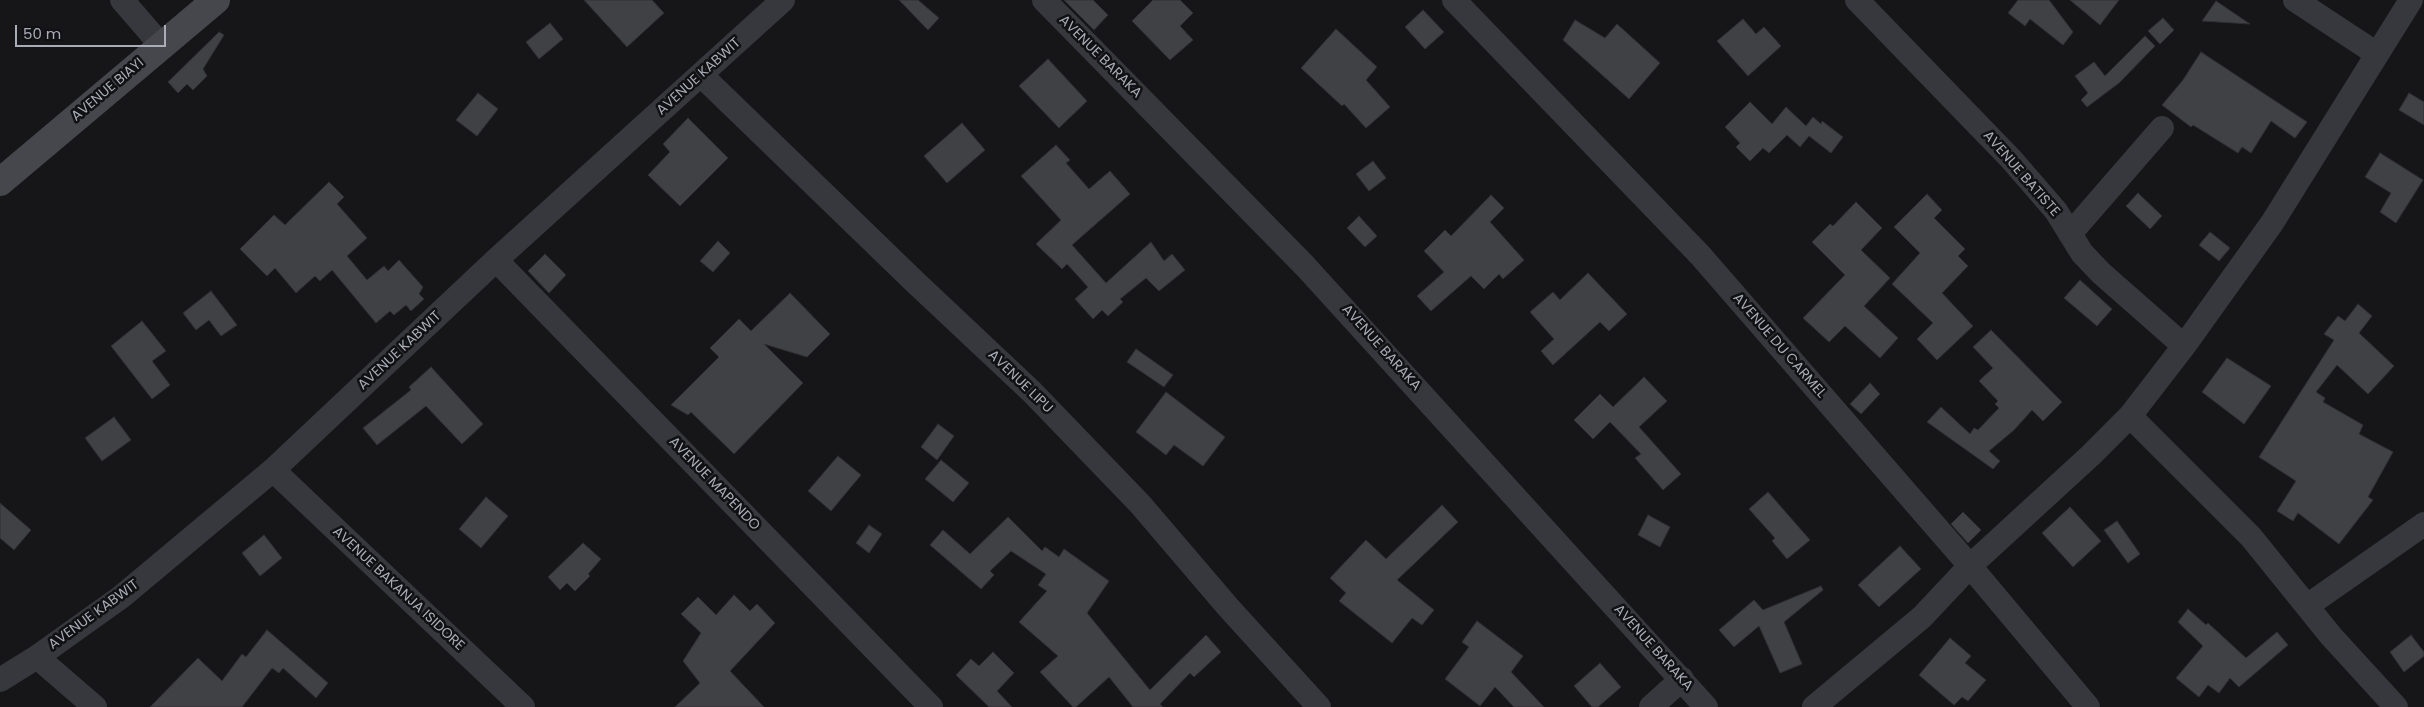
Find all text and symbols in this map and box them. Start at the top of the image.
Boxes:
street label: AVENUE BARAKA [1055,12,1145,102]
scale bar [18,15,169,47]
text: 50 m [23,23,61,44]
street label: AVENUE KABWIT [653,35,745,119]
street label: AVENUE BIAYI [68,55,148,125]
street label: AVENUE BATISTE [1979,128,2063,220]
street label: AVENUE DU CARMEL [1729,290,1829,402]
street label: AVENUE BARAKA [1338,301,1424,395]
street label: AVENUE KABWIT [355,308,445,394]
street label: AVENUE LIPU [984,347,1056,417]
street label: AVENUE MAPENDO [665,434,763,534]
street label: AVENUE BAKANJA ISIDORE [329,523,467,655]
street label: AVENUE KABWIT [46,577,142,653]
street label: AVENUE BARAKA [1610,601,1696,695]

